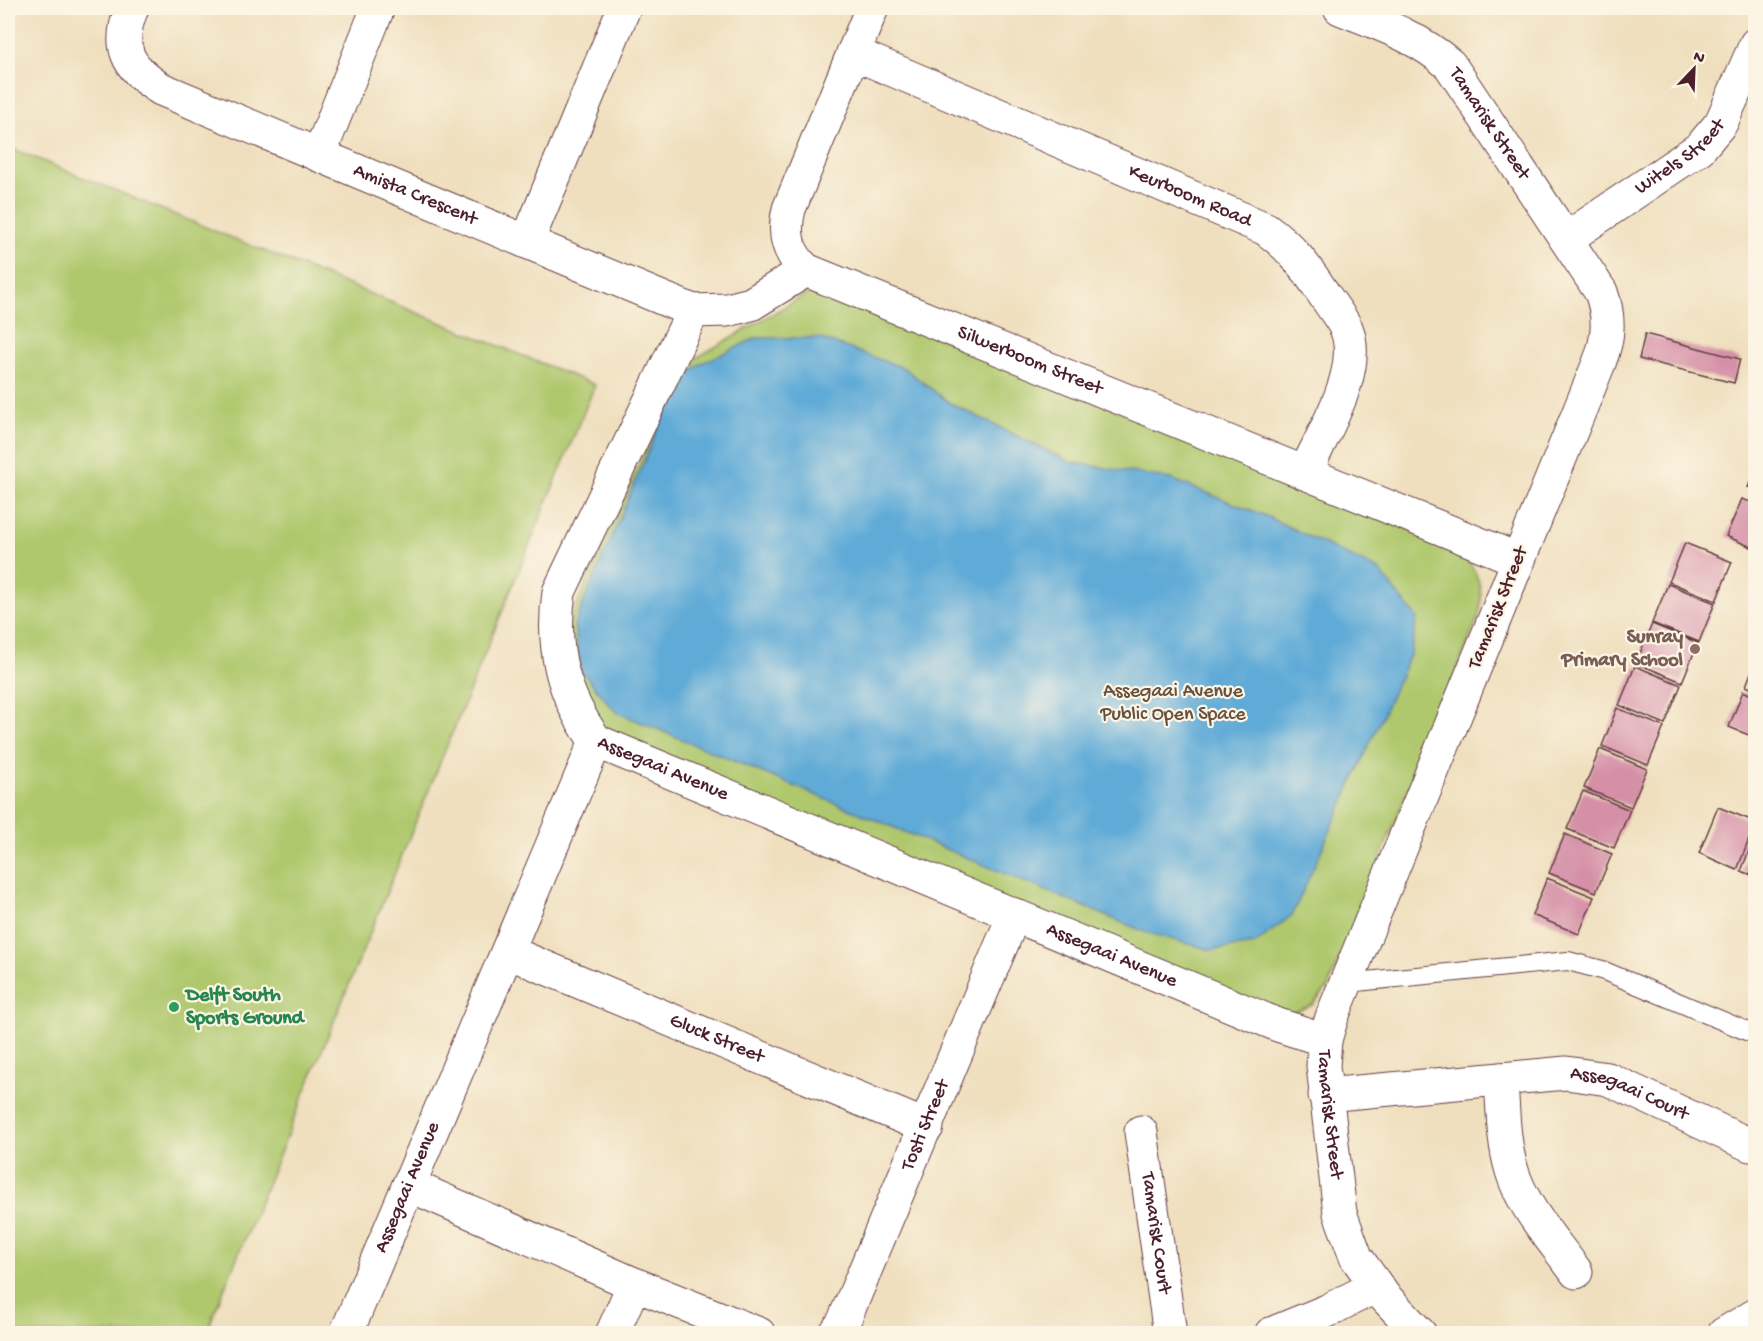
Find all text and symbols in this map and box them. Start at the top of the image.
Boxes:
north arrow [1664,39,1724,99]
text: N [1690,48,1708,69]
street label: Tamarisk Street [1443,62,1536,186]
street label: Witels Street [1631,113,1732,200]
street label: Amista Crescent [350,159,482,232]
street label: Keurboom Road [1125,160,1257,234]
street label: Silwerboom Street [954,321,1107,401]
street label: Tamarisk Street [1464,542,1535,673]
place label: Sunray Primary School [1561,627,1684,673]
marker: Sunray Primary School [1688,642,1702,656]
park label: Assegaai Avenue Public Open Space [1099,681,1246,727]
street label: Assegaai Avenue [594,731,732,807]
street label: Assegaai Avenue [1043,918,1181,993]
place label: Delft South Sports Ground [184,985,306,1031]
marker: Delft South Sports Ground [167,1000,181,1014]
street label: Gluck Street [666,1009,769,1070]
street label: Tamarisk Street [1311,1048,1348,1182]
street label: Assegaai Court [1569,1062,1694,1127]
street label: Tosti Street [896,1075,956,1175]
street label: Assegaai Avenue [370,1118,446,1256]
street label: Tamarisk Court [1135,1170,1176,1297]

